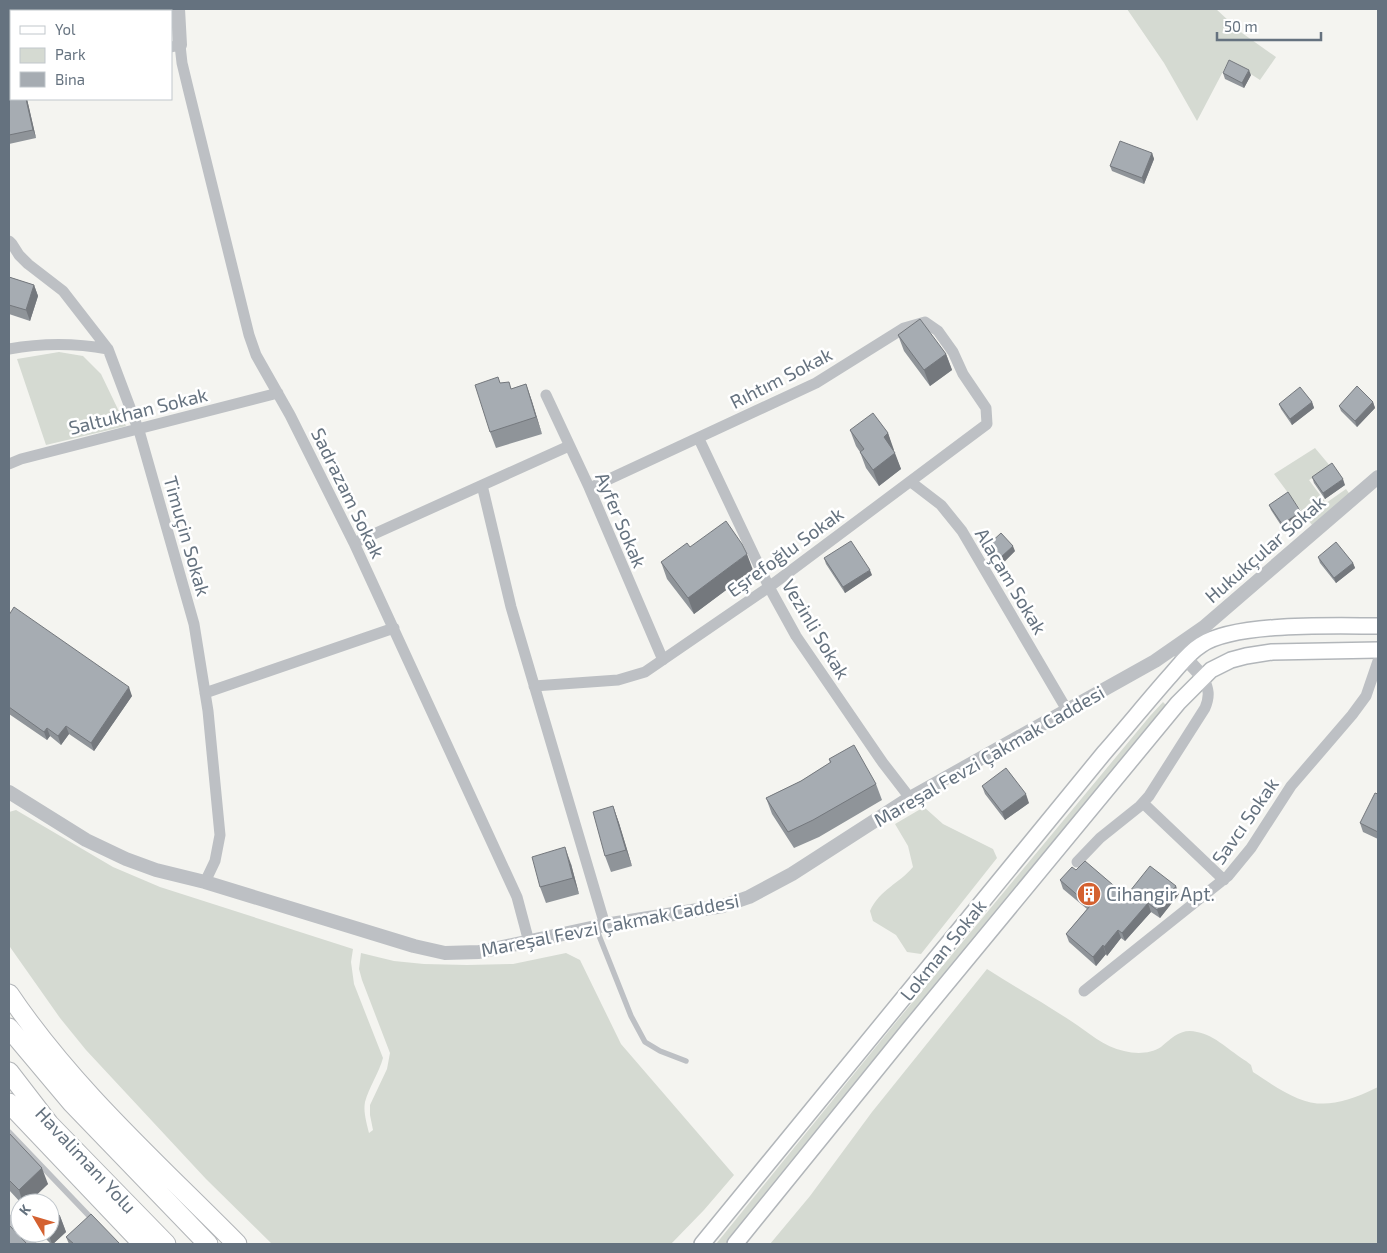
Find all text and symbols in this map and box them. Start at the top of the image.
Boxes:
legend [10,10,172,100]
scale bar [1217,10,1321,42]
text: 50 m [1224,17,1258,35]
text: Yol [55,20,76,38]
text: Park [55,45,86,63]
text: Bina [55,70,85,88]
street label: Rıhtım Sokak [726,342,836,413]
street label: Saltukhan Sokak [66,382,210,439]
street label: Sadrazam Sokak [307,424,390,562]
street label: Ayfer Sokak [591,469,652,571]
street label: Timuçin Sokak [158,473,216,599]
street label: Hukukçular Sokak [1200,490,1331,608]
street label: Eşrefoğlu Sokak [722,501,848,602]
street label: Alaçam Sokak [970,524,1052,639]
street label: Vezinli Sokak [778,575,855,683]
street label: Mareşal Fevzi Çakmak Caddesi [869,680,1109,832]
street label: Savcı Sokak [1206,773,1283,868]
building icon: Cihangir Apt. [1076,881,1102,907]
place label: Cihangir Apt. [1106,882,1215,905]
street label: Mareşal Fevzi Çakmak Caddesi [479,888,741,962]
street label: Lokman Sokak [895,894,991,1005]
street label: Havalimanı Yolu [31,1102,142,1218]
north arrow [10,1193,60,1243]
text: K [15,1201,34,1218]

